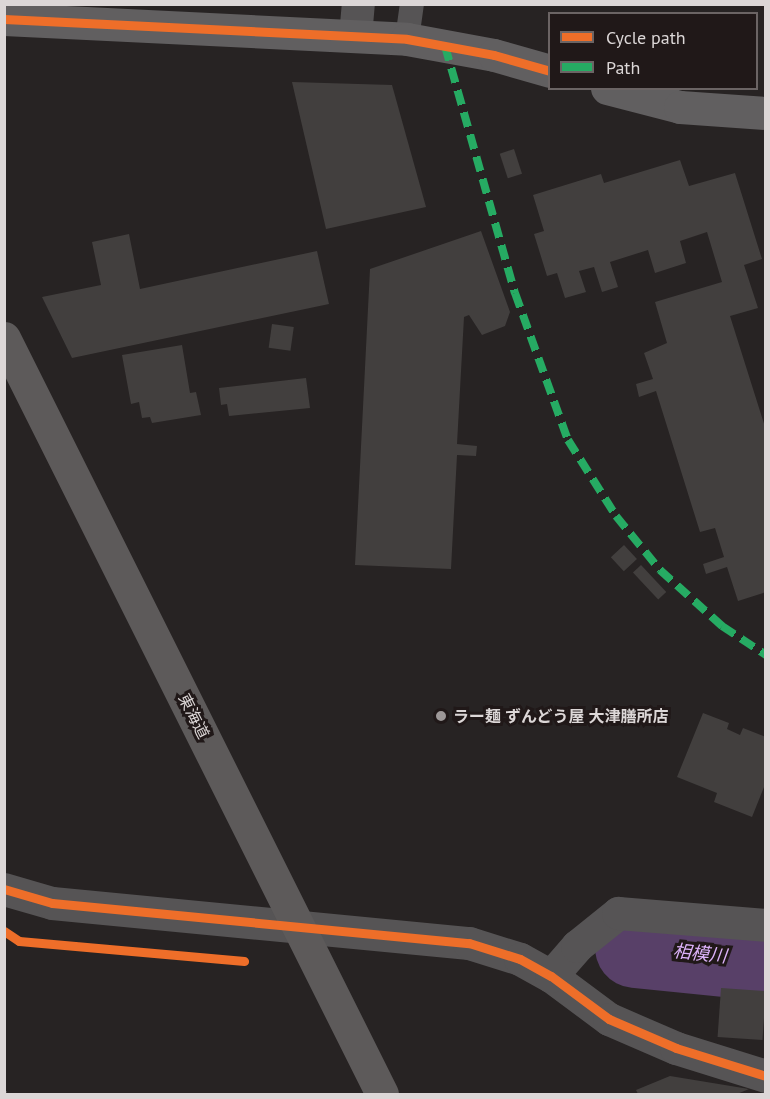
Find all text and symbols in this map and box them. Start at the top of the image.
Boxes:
legend [548,12,758,90]
text: Cycle path [606,26,686,49]
text: Path [606,56,640,79]
street label: 東海道 [175,690,213,742]
place label: ラー麺 ずんどう屋 大津膳所店 [453,706,669,726]
marker: ラー麺 ずんどう屋 大津膳所店 [434,709,448,723]
water label: 相模川 [672,940,728,968]

